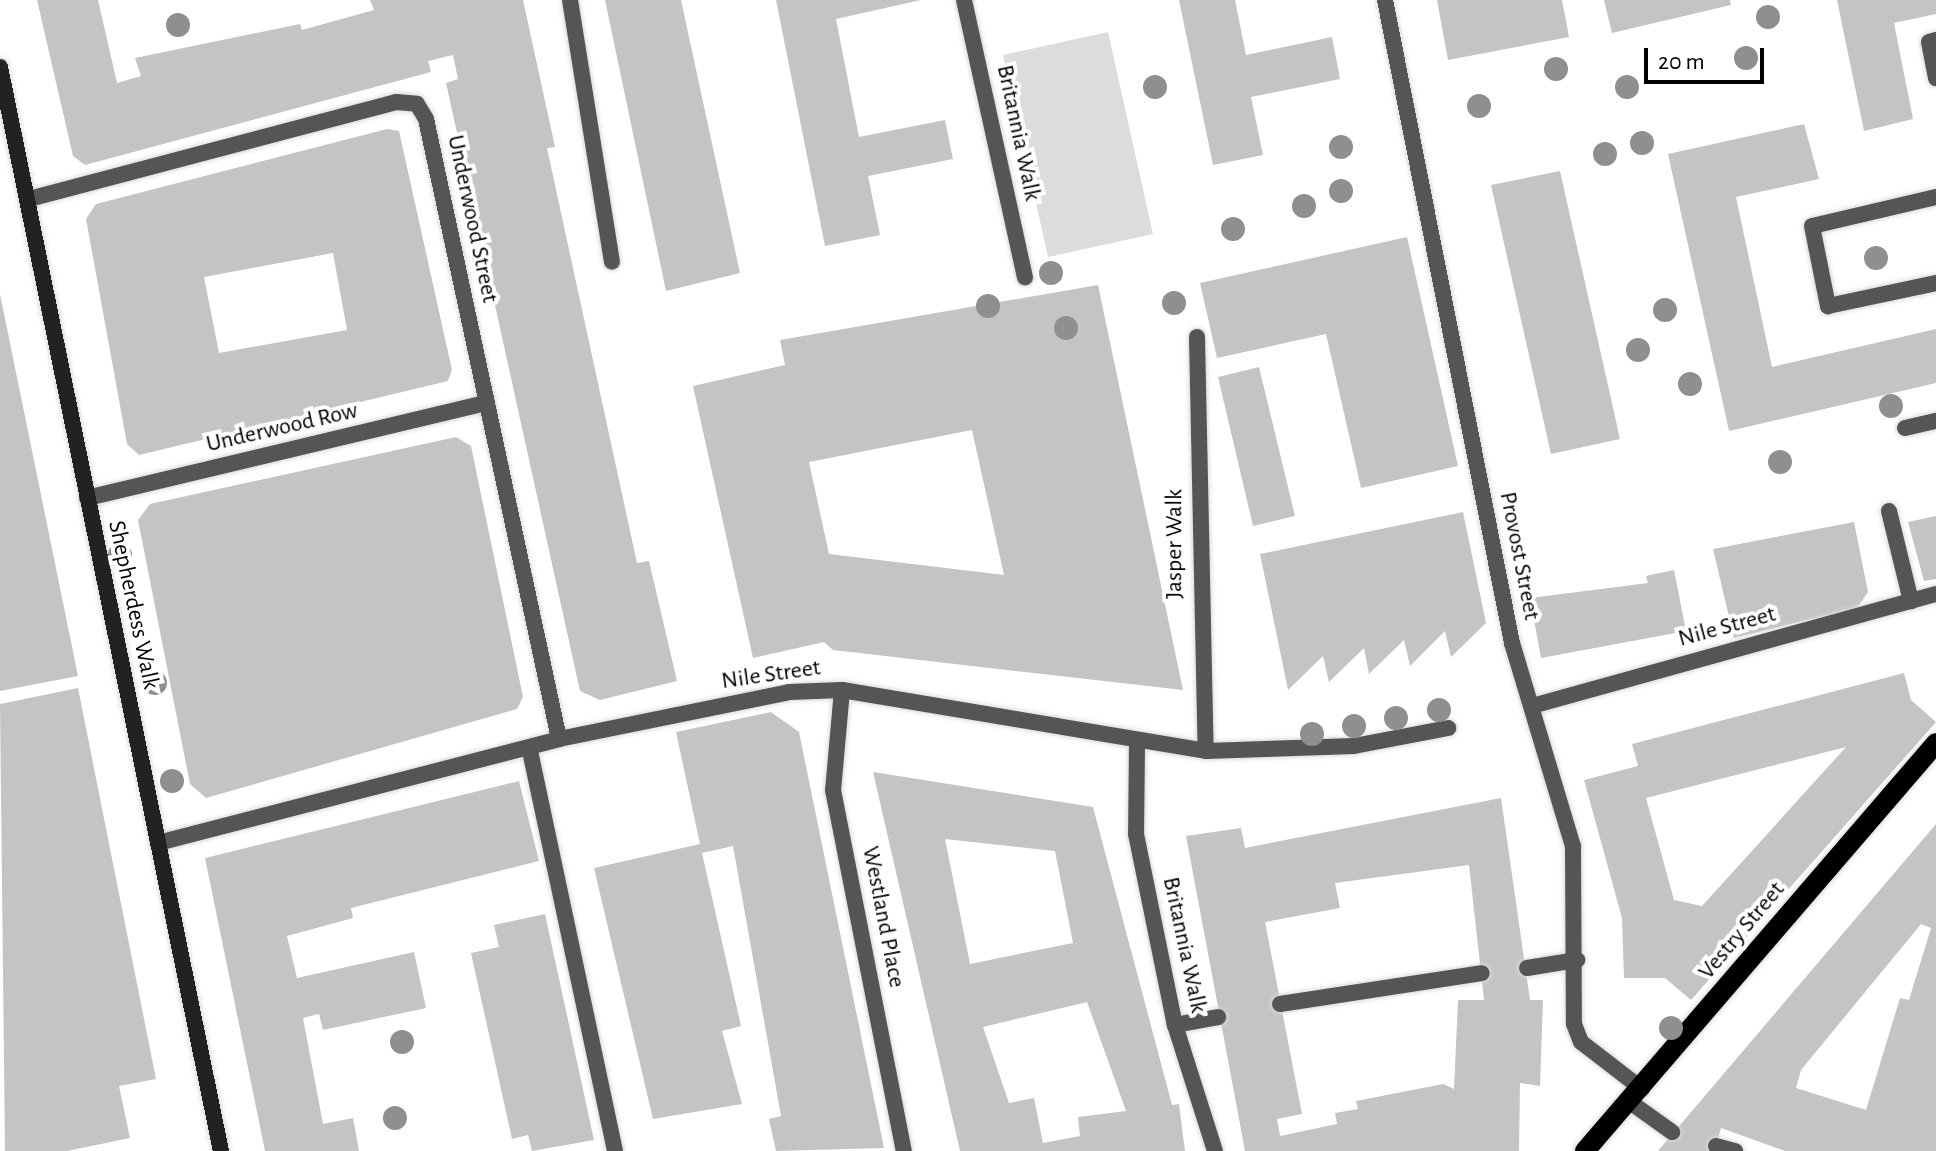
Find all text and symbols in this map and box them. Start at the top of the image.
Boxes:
scale bar [1648,32,1768,82]
text: 20 m [1658,50,1705,74]
street label: Britannia Walk [990,62,1046,204]
street label: Underwood Street [440,132,504,306]
street label: Underwood Row [204,397,360,459]
street label: Jasper Walk [1161,489,1189,599]
street label: Provost Street [1492,489,1546,623]
street label: Shepherdess Walk [101,518,165,692]
street label: Nile Street [1675,600,1779,654]
street label: Nile Street [720,654,822,696]
street label: Westland Place [855,844,911,990]
street label: Britannia Walk [1156,874,1212,1016]
street label: Vestry Street [1693,876,1791,986]

